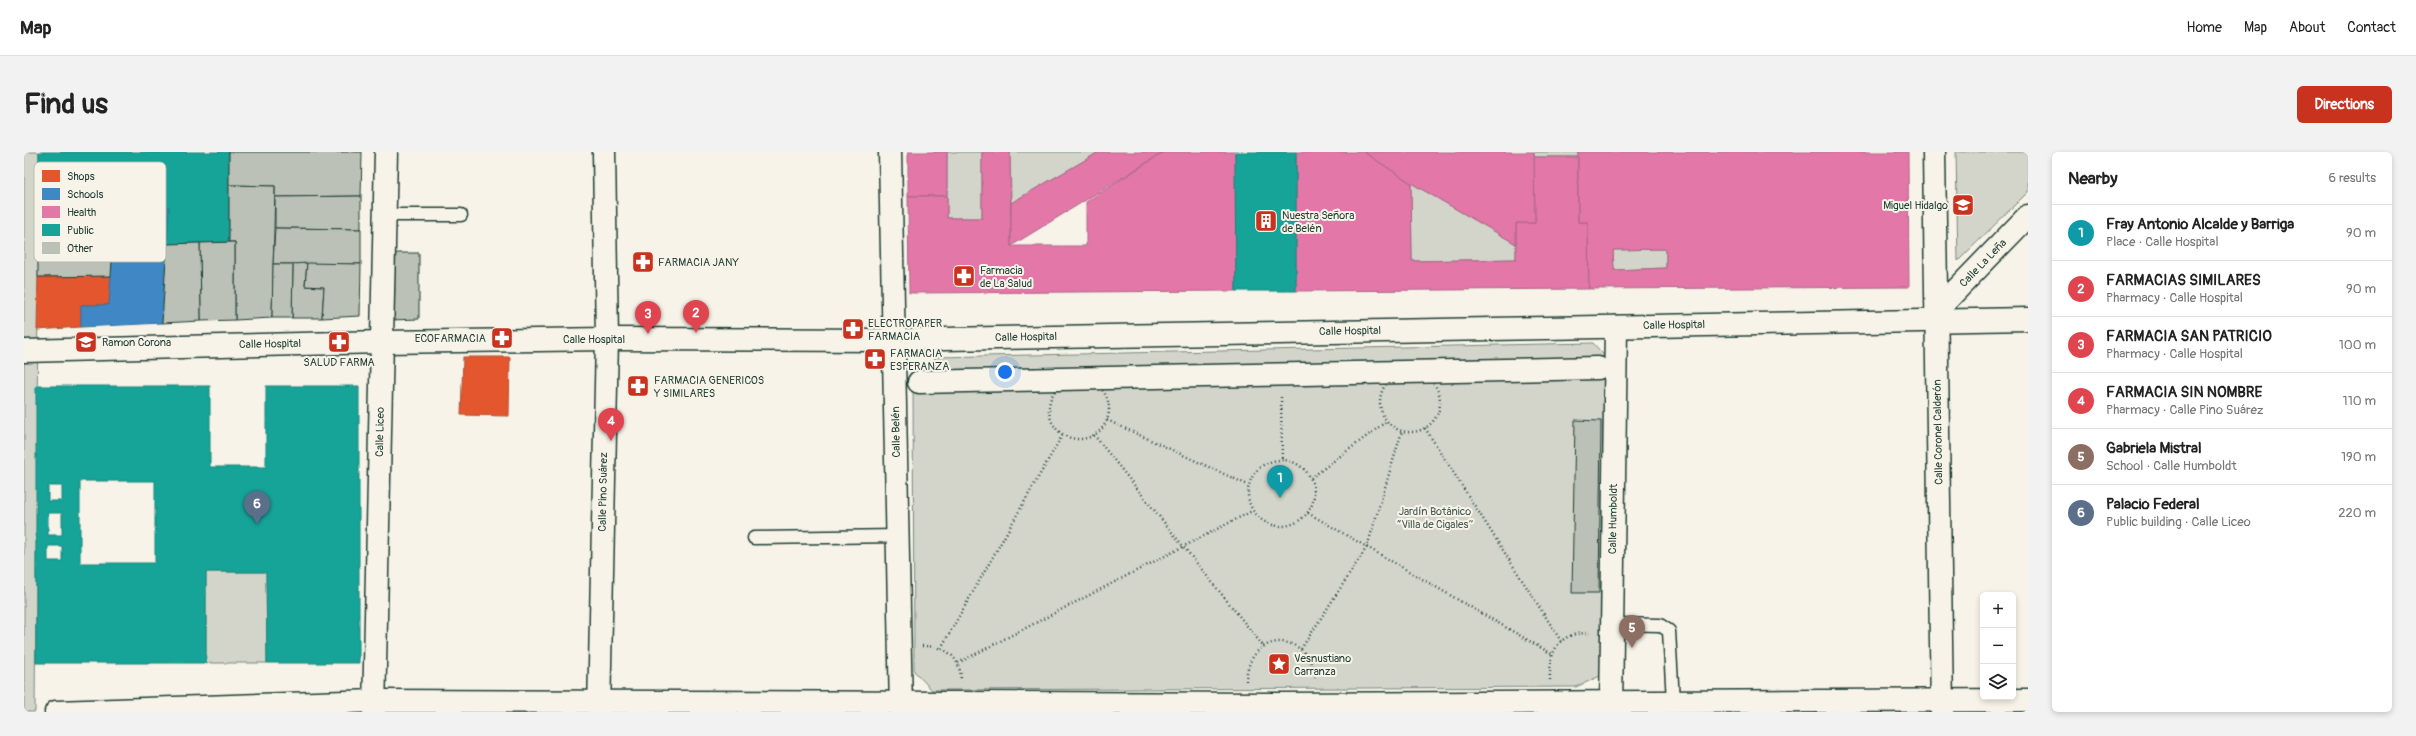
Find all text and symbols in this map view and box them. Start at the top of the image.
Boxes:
text: Map [20,16,51,40]
text: Home [2187,19,2222,36]
text: Map [2244,19,2267,36]
text: About [2289,19,2325,36]
text: Contact [2347,19,2396,36]
button: Directions [2297,86,2392,123]
text: Find us [24,87,108,122]
legend [34,162,166,262]
text: Nearby [2068,168,2117,189]
text: Shops [67,170,95,183]
text: 6 results [2329,170,2376,186]
text: Schools [67,188,104,201]
school or university icon: Miguel Hidalgo [1950,192,1976,218]
place label: Miguel Hidalgo [1883,199,1948,212]
text: Health [67,206,96,219]
building icon: Nuestra Señora de Belén [1253,208,1279,234]
place label: Nuestra Señora de Belén [1282,209,1354,235]
text: Fray Antonio Alcalde y Barriga [2106,215,2294,234]
text: Public [67,224,95,237]
text: 1 [2078,225,2084,241]
text: 90 m [2346,225,2376,241]
text: Place · Calle Hospital [2106,234,2219,250]
street label: Calle La Leña [1957,236,2009,290]
text: Other [67,242,93,255]
pharmacy icon: FARMACIA JANY [630,249,656,275]
place label: FARMACIA JANY [658,256,739,269]
pharmacy icon: Farmacia de La Salud [951,263,977,289]
place label: Farmacia de La Salud [980,264,1032,290]
text: FARMACIAS SIMILARES [2106,271,2261,290]
text: 2 [2077,281,2085,297]
text: 90 m [2346,281,2376,297]
text: Pharmacy · Calle Hospital [2106,290,2243,306]
pin: 2 [683,300,709,333]
pin: 3 [635,301,661,334]
pharmacy icon: ELECTROPAPER FARMACIA [840,316,866,342]
place label: ELECTROPAPER FARMACIA [868,317,942,343]
street label: Calle Hospital [1643,318,1705,332]
street label: Calle Hospital [1319,324,1381,338]
pharmacy icon: ECOFARMACIA [489,325,515,351]
text: FARMACIA SAN PATRICIO [2106,327,2272,346]
school or university icon: Ramon Corona [73,329,99,355]
pharmacy icon: SALUD FARMA [326,329,352,355]
street label: Calle Hospital [995,330,1057,344]
place label: ECOFARMACIA [415,332,486,345]
street label: Calle Hospital [563,333,625,346]
place label: Ramon Corona [102,336,171,349]
street label: Calle Hospital [239,337,301,351]
text: 3 [2077,337,2085,353]
text: 100 m [2339,337,2376,353]
pharmacy icon: FARMACIA ESPERANZA [862,346,888,372]
text: Pharmacy · Calle Hospital [2106,346,2243,362]
place label: FARMACIA ESPERANZA [890,347,950,373]
place label: SALUD FARMA [303,356,375,369]
your location [995,362,1015,382]
pharmacy icon: FARMACIA GENERICOS Y SIMILARES [625,373,651,399]
place label: FARMACIA GENERICOS Y SIMILARES [653,374,764,400]
street label: Calle Coronel Calderón [1931,379,1945,485]
text: FARMACIA SIN NOMBRE [2106,383,2262,402]
text: 4 [2077,393,2085,409]
text: 110 m [2343,393,2376,409]
text: Pharmacy · Calle Pino Suárez [2106,402,2264,418]
street label: Calle Belén [889,406,903,458]
street label: Calle Liceo [373,407,387,457]
pin: 4 [598,408,624,441]
text: Gabriela Mistral [2106,439,2202,458]
text: 5 [2077,449,2085,465]
text: 190 m [2341,449,2376,465]
street label: Calle Pino Suárez [596,452,610,532]
text: School · Calle Humboldt [2106,458,2237,474]
pin: 1 [1267,465,1293,498]
street label: Calle Humboldt [1606,483,1620,554]
pin: 6 [244,491,270,524]
text: Palacio Federal [2106,495,2200,514]
park label: Jardín Botánico “Villa de Cigales” [1397,505,1473,531]
text: 6 [2077,505,2085,521]
text: 220 m [2338,505,2376,521]
text: Public building · Calle Liceo [2106,514,2251,530]
map controls [1980,592,2016,700]
button: + [1980,592,2016,628]
pin: 5 [1619,615,1645,648]
button: − [1980,628,2016,664]
place icon: Vesnustiano Carranza [1266,651,1292,677]
place label: Vesnustiano Carranza [1294,652,1351,678]
button: layers [1980,664,2016,700]

